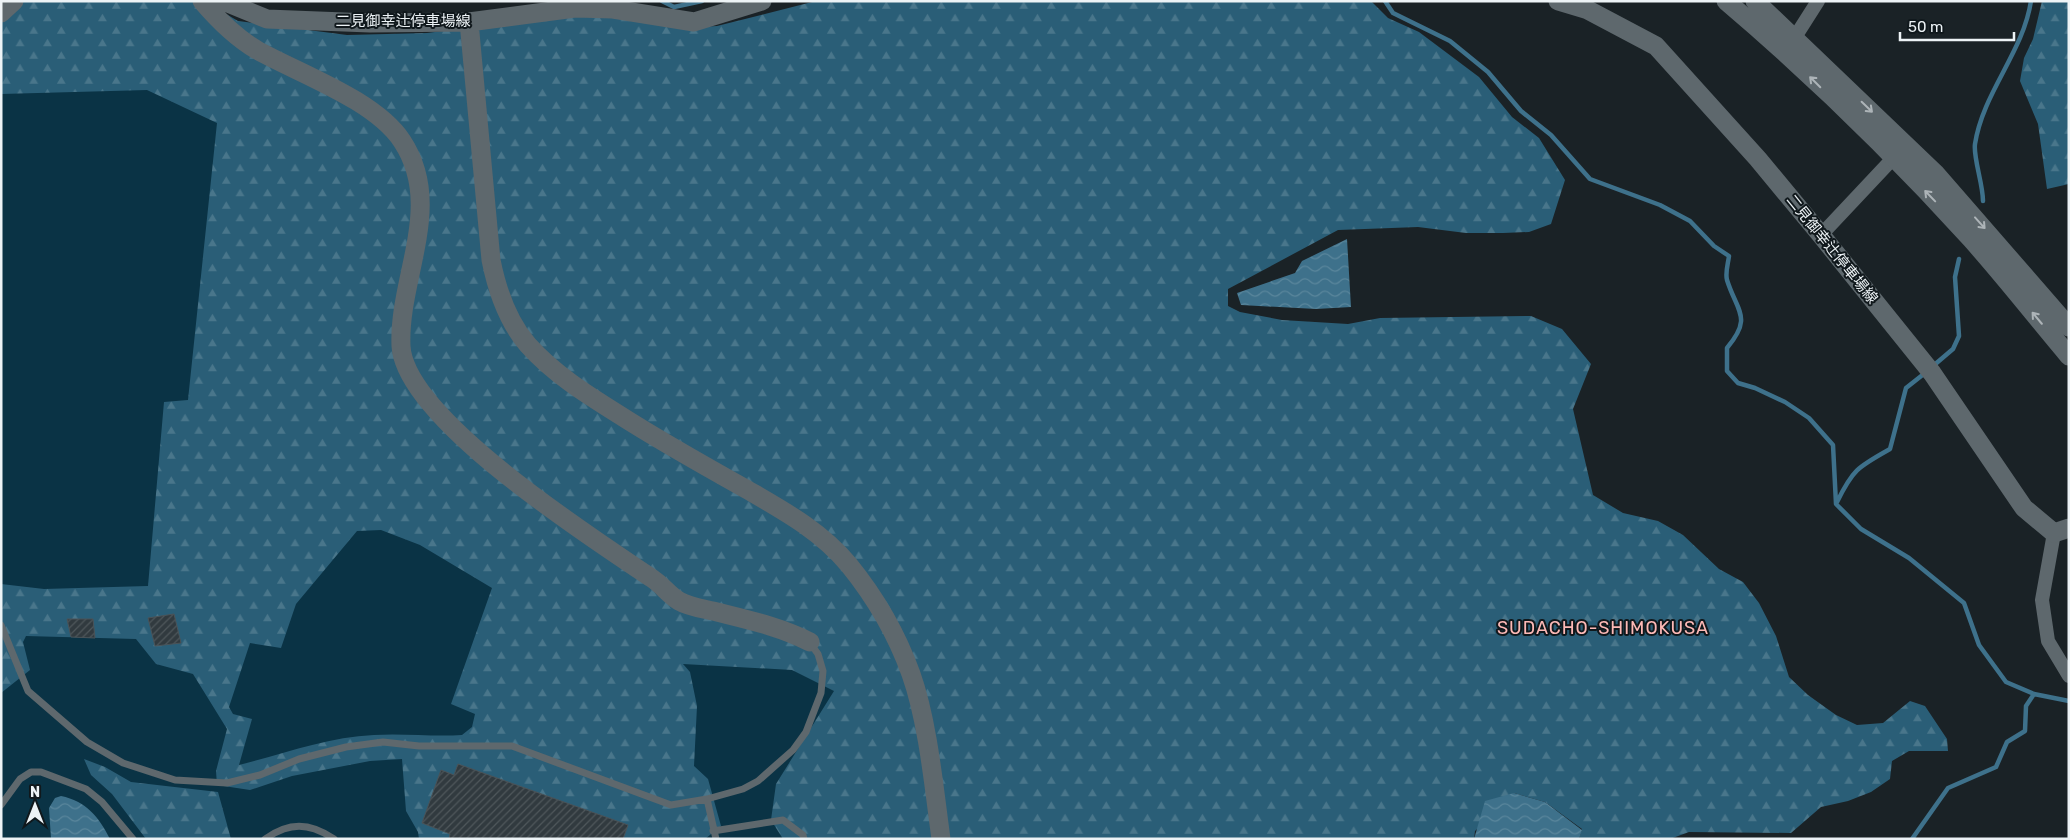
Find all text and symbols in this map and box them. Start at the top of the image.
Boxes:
scale bar [1900,10,2014,42]
street label: 二見御幸辻停車場線 [335,12,471,30]
text: 50 m [1908,18,1943,36]
one-way arrow [1809,76,1821,88]
one-way arrow [1861,101,1873,113]
one-way arrow [1924,190,1936,203]
street label: 二見御幸辻停車場線 [1783,191,1881,307]
one-way arrow [1974,217,1986,230]
one-way arrow [2032,312,2043,325]
district label: SUDACHO-SHIMOKUSA [1497,617,1709,639]
north arrow [10,780,60,830]
text: N [30,784,40,801]

